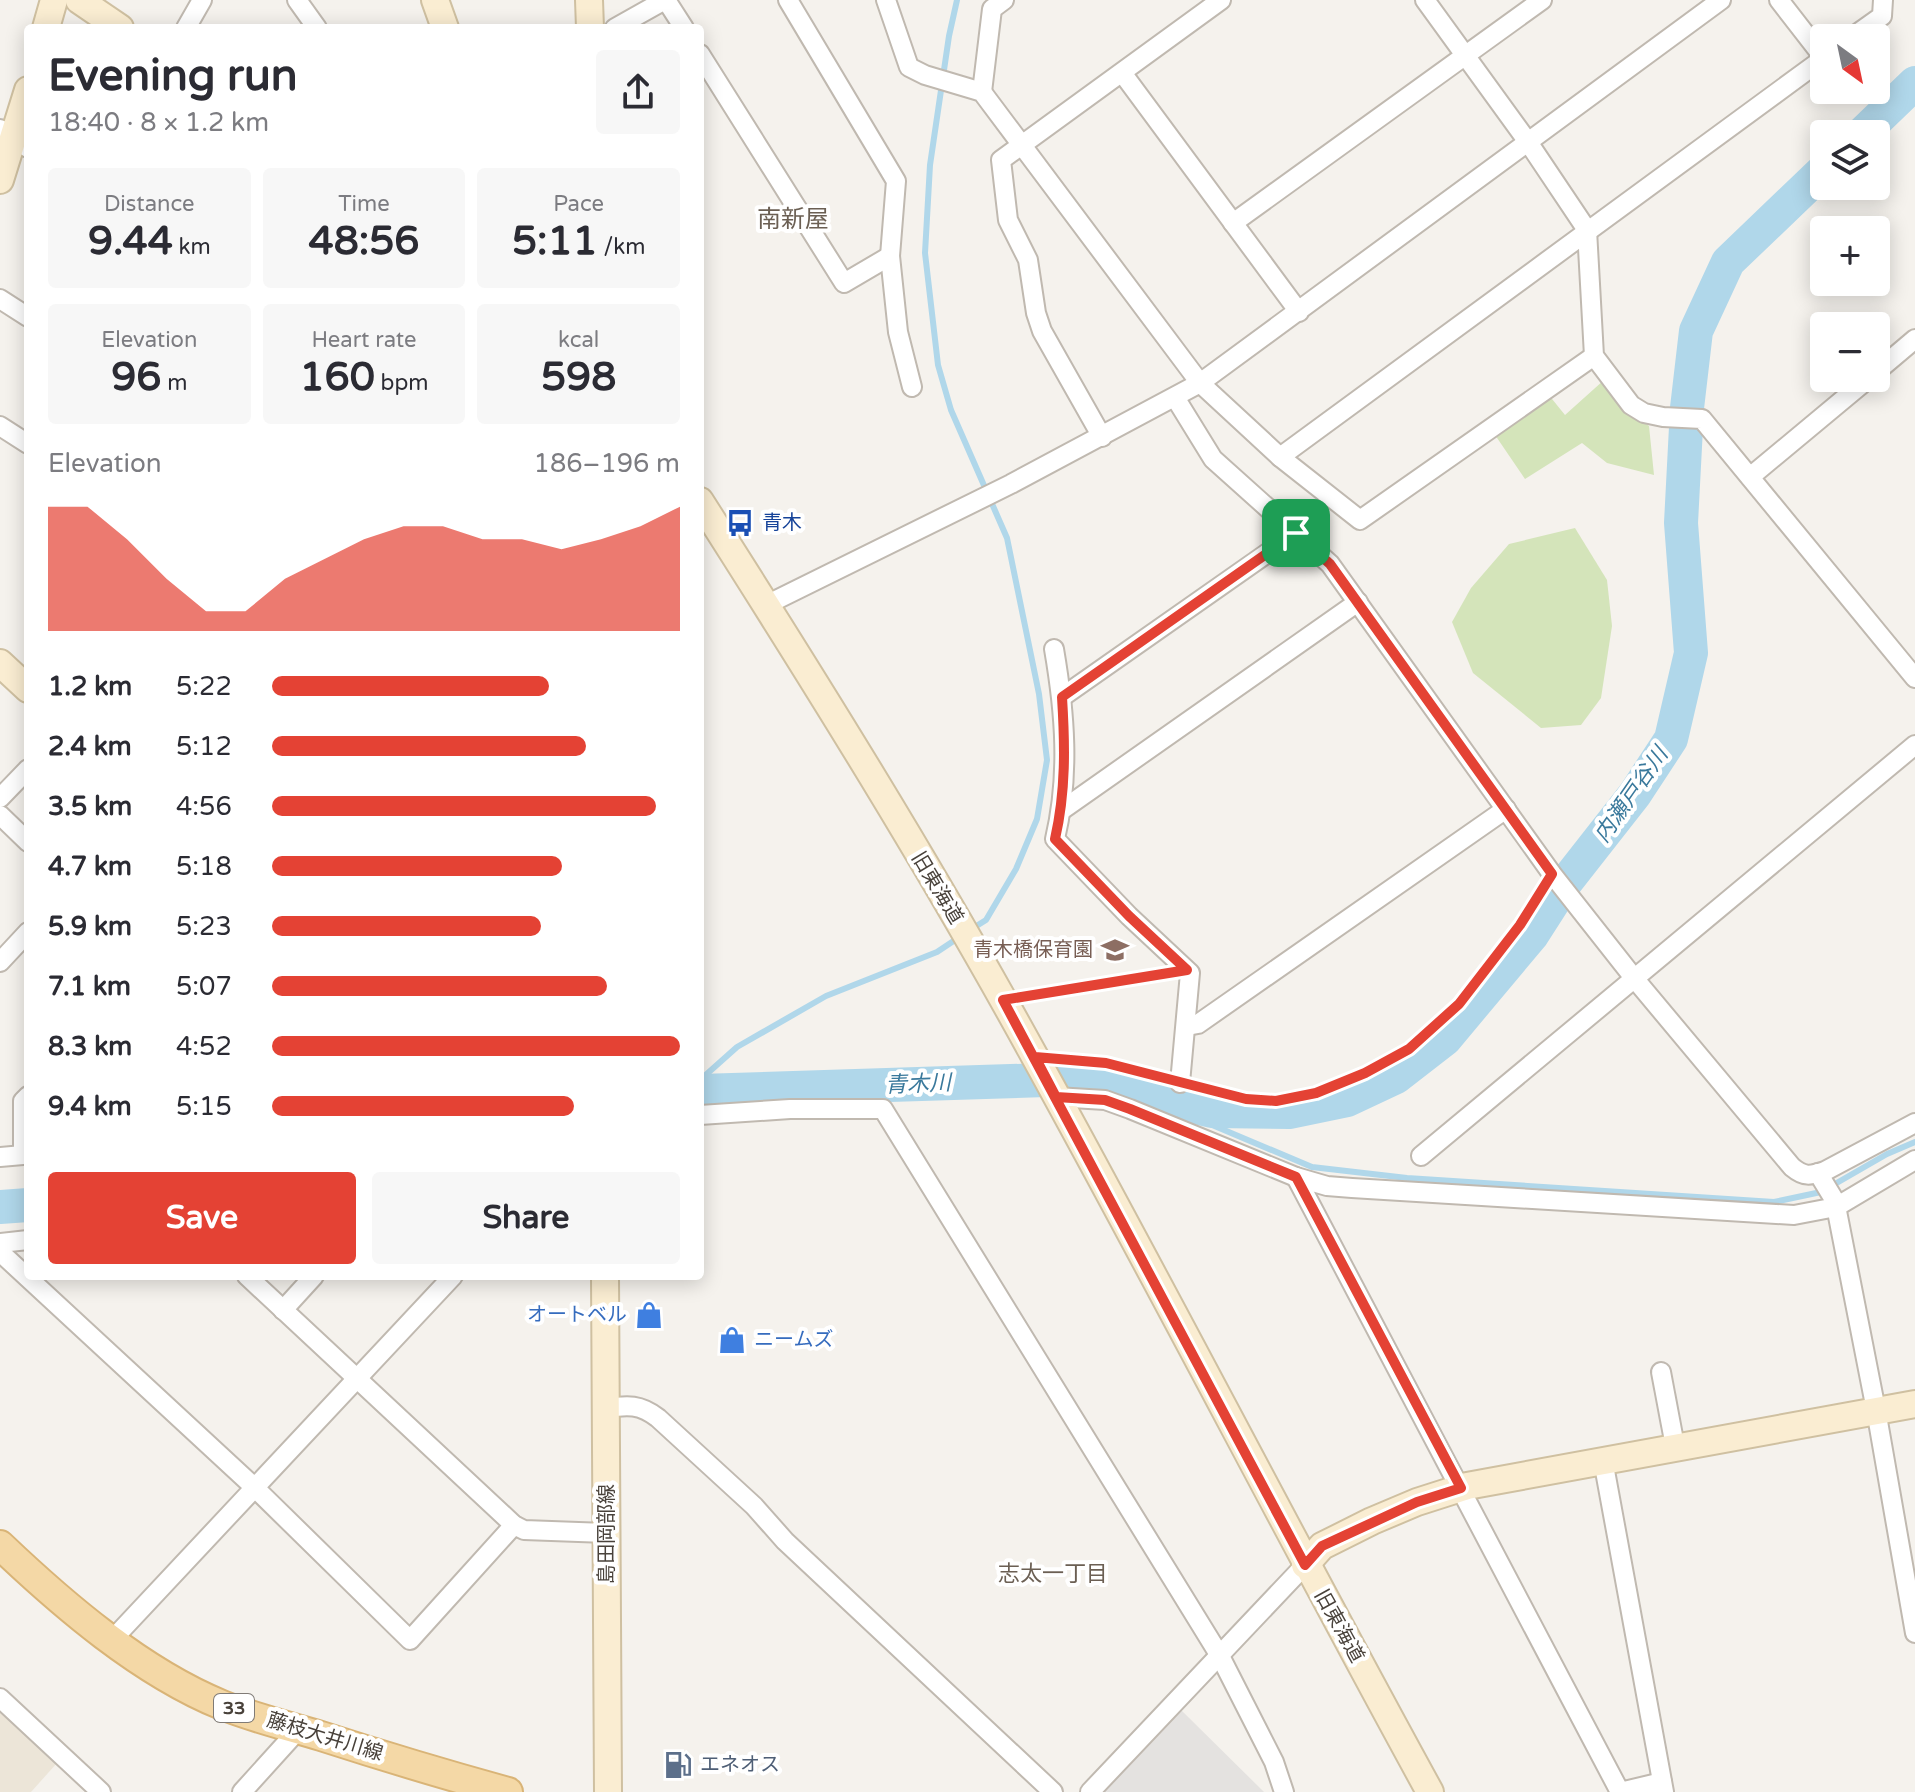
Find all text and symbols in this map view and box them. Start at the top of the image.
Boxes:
north arrow [1810,24,1890,104]
map controls [1810,24,1890,392]
text: Evening run [48,50,297,103]
button: share [596,50,680,134]
text: 18:40 · 8 × 1.2 km [48,107,269,138]
button: layers [1810,120,1890,200]
text: Distance [104,191,195,217]
text: Time [338,191,390,217]
text: Pace [553,191,604,217]
district label: 南新屋 [757,205,829,234]
button: + [1810,216,1890,296]
text: 9.44 [88,217,173,265]
text: 48:56 [309,217,419,265]
text: 5:11 [512,217,598,265]
text: km [173,234,211,260]
text: /km [598,234,645,260]
button: − [1810,312,1890,392]
text: Elevation [101,327,197,353]
text: Heart rate [312,327,416,353]
text: kcal [558,327,599,353]
text: 96 [111,353,161,401]
text: 160 [299,353,375,401]
text: 598 [541,353,616,401]
text: m [161,370,187,396]
text: bpm [375,370,429,396]
text: Elevation [48,448,162,479]
text: 186–196 m [534,448,680,479]
pin [1262,499,1330,567]
bus stop icon: 青木 [725,508,755,538]
place label: 青木 [762,511,802,535]
icon: arrive [1274,511,1318,555]
text: 1.2 km [48,671,132,702]
text: 5:22 [176,671,232,702]
text: 2.4 km [48,731,132,762]
text: 5:12 [176,731,232,762]
water label: 内瀬戸谷川 [1589,741,1674,848]
text: 3.5 km [48,791,132,822]
text: 4:56 [176,791,232,822]
street label: 旧東海道 [906,848,968,928]
text: 4.7 km [48,851,132,882]
text: 5:18 [176,851,232,882]
text: 5.9 km [48,911,132,942]
text: 5:23 [176,911,232,942]
school or university icon: 青木橋保育園 [1100,935,1130,965]
place label: 青木橋保育園 [973,938,1093,962]
text: 7.1 km [48,971,131,1002]
text: 5:07 [176,971,232,1002]
text: 8.3 km [48,1031,132,1062]
text: 4:52 [176,1031,232,1062]
water label: 青木川 [885,1070,953,1098]
text: 9.4 km [48,1091,132,1122]
text: 5:15 [176,1091,232,1122]
button: Save [48,1172,356,1264]
button: Share [372,1172,680,1264]
shop icon: オートベル [634,1300,664,1330]
place label: オートベル [527,1303,627,1327]
shop icon: ニームズ [717,1325,747,1355]
place label: ニームズ [754,1328,833,1352]
street label: 島田岡部線 [595,1484,619,1584]
district label: 志太一丁目 [998,1561,1108,1587]
street label: 旧東海道 [1309,1585,1369,1667]
road number: 33 [214,1694,254,1722]
street label: 藤枝大井川線 [264,1708,386,1766]
fuel station icon: エネオス [663,1750,693,1780]
place label: エネオス [700,1753,780,1777]

